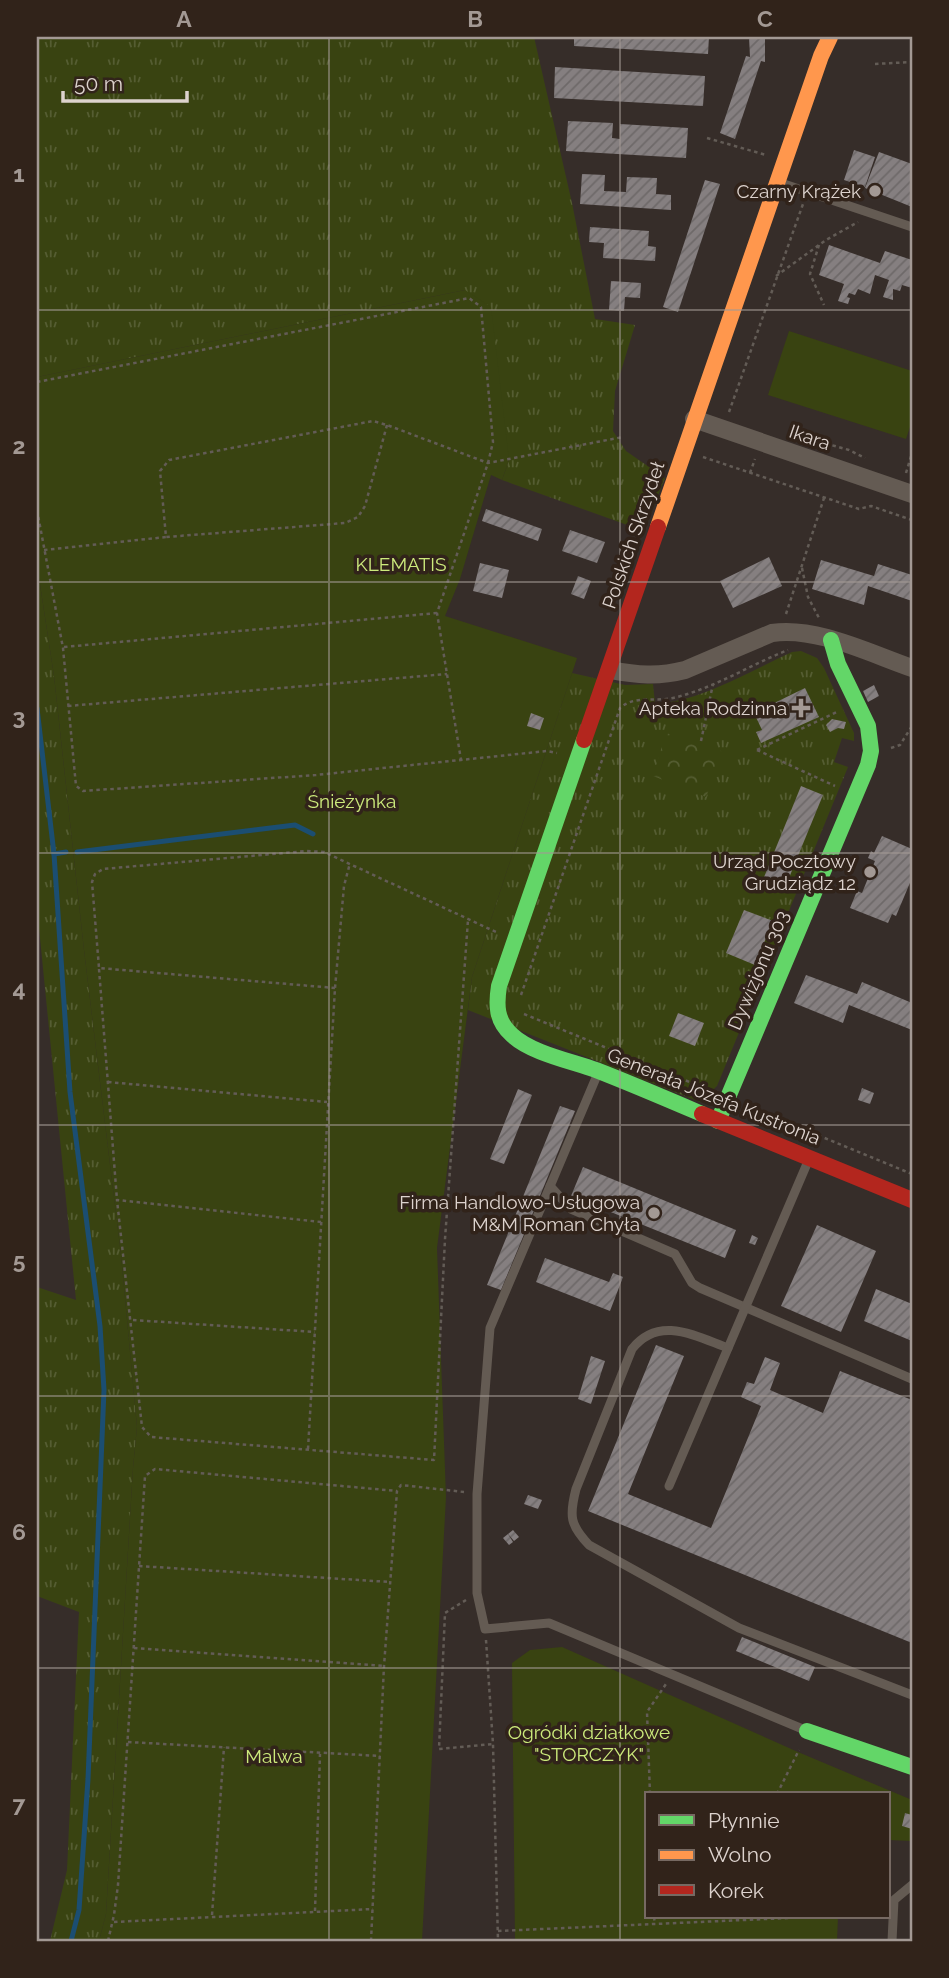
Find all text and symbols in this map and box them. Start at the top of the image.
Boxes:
text: A [176,5,192,32]
text: B [467,5,483,32]
text: C [757,5,773,32]
scale bar [63,60,187,104]
text: 50 m [74,71,123,96]
text: 1 [13,160,25,187]
place label: Czarny Krążek [737,180,861,202]
marker: Czarny Krążek [867,183,883,199]
street label: Ikara [787,420,833,454]
text: 2 [13,432,25,459]
street label: Polskich Skrzydeł [598,458,669,611]
park label: KLEMATIS [356,553,446,575]
place label: Apteka Rodzinna [639,697,787,719]
marker: Apteka Rodzinna [793,700,809,716]
text: 3 [13,703,25,730]
park label: Śnieżynka [308,790,396,812]
place label: Urząd Pocztowy Grudziądz 12 [713,850,856,894]
marker: Urząd Pocztowy Grudziądz 12 [862,864,878,880]
street label: Dywizjonu 303 [723,907,793,1033]
text: 4 [12,975,26,1002]
street label: Generała Józefa Kustronia [604,1043,824,1149]
place label: Firma Handlowo-Usługowa M&M Roman Chyła [399,1191,640,1235]
marker: Firma Handlowo-Usługowa M&M Roman Chyła [646,1205,662,1221]
text: 5 [13,1247,26,1274]
text: 6 [12,1518,26,1545]
park label: Ogródki działkowe "STORCZYK" [508,1721,670,1765]
park label: Malwa [245,1745,303,1767]
text: 7 [13,1790,26,1817]
legend [645,1792,890,1918]
text: Płynnie [708,1808,780,1833]
text: Wolno [708,1842,772,1867]
text: Korek [708,1878,764,1903]

